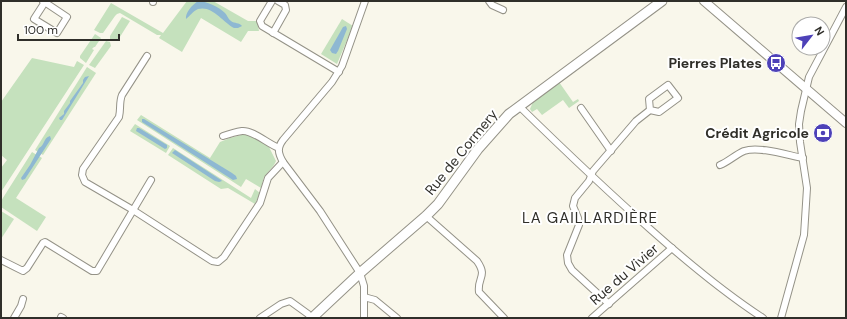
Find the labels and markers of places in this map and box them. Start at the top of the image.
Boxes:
bus stop icon: Pierres Plates [765,52,787,74]
place label: Pierres Plates [668,54,762,72]
bank icon: Crédit Agricole [812,122,834,144]
place label: Crédit Agricole [705,124,809,142]

